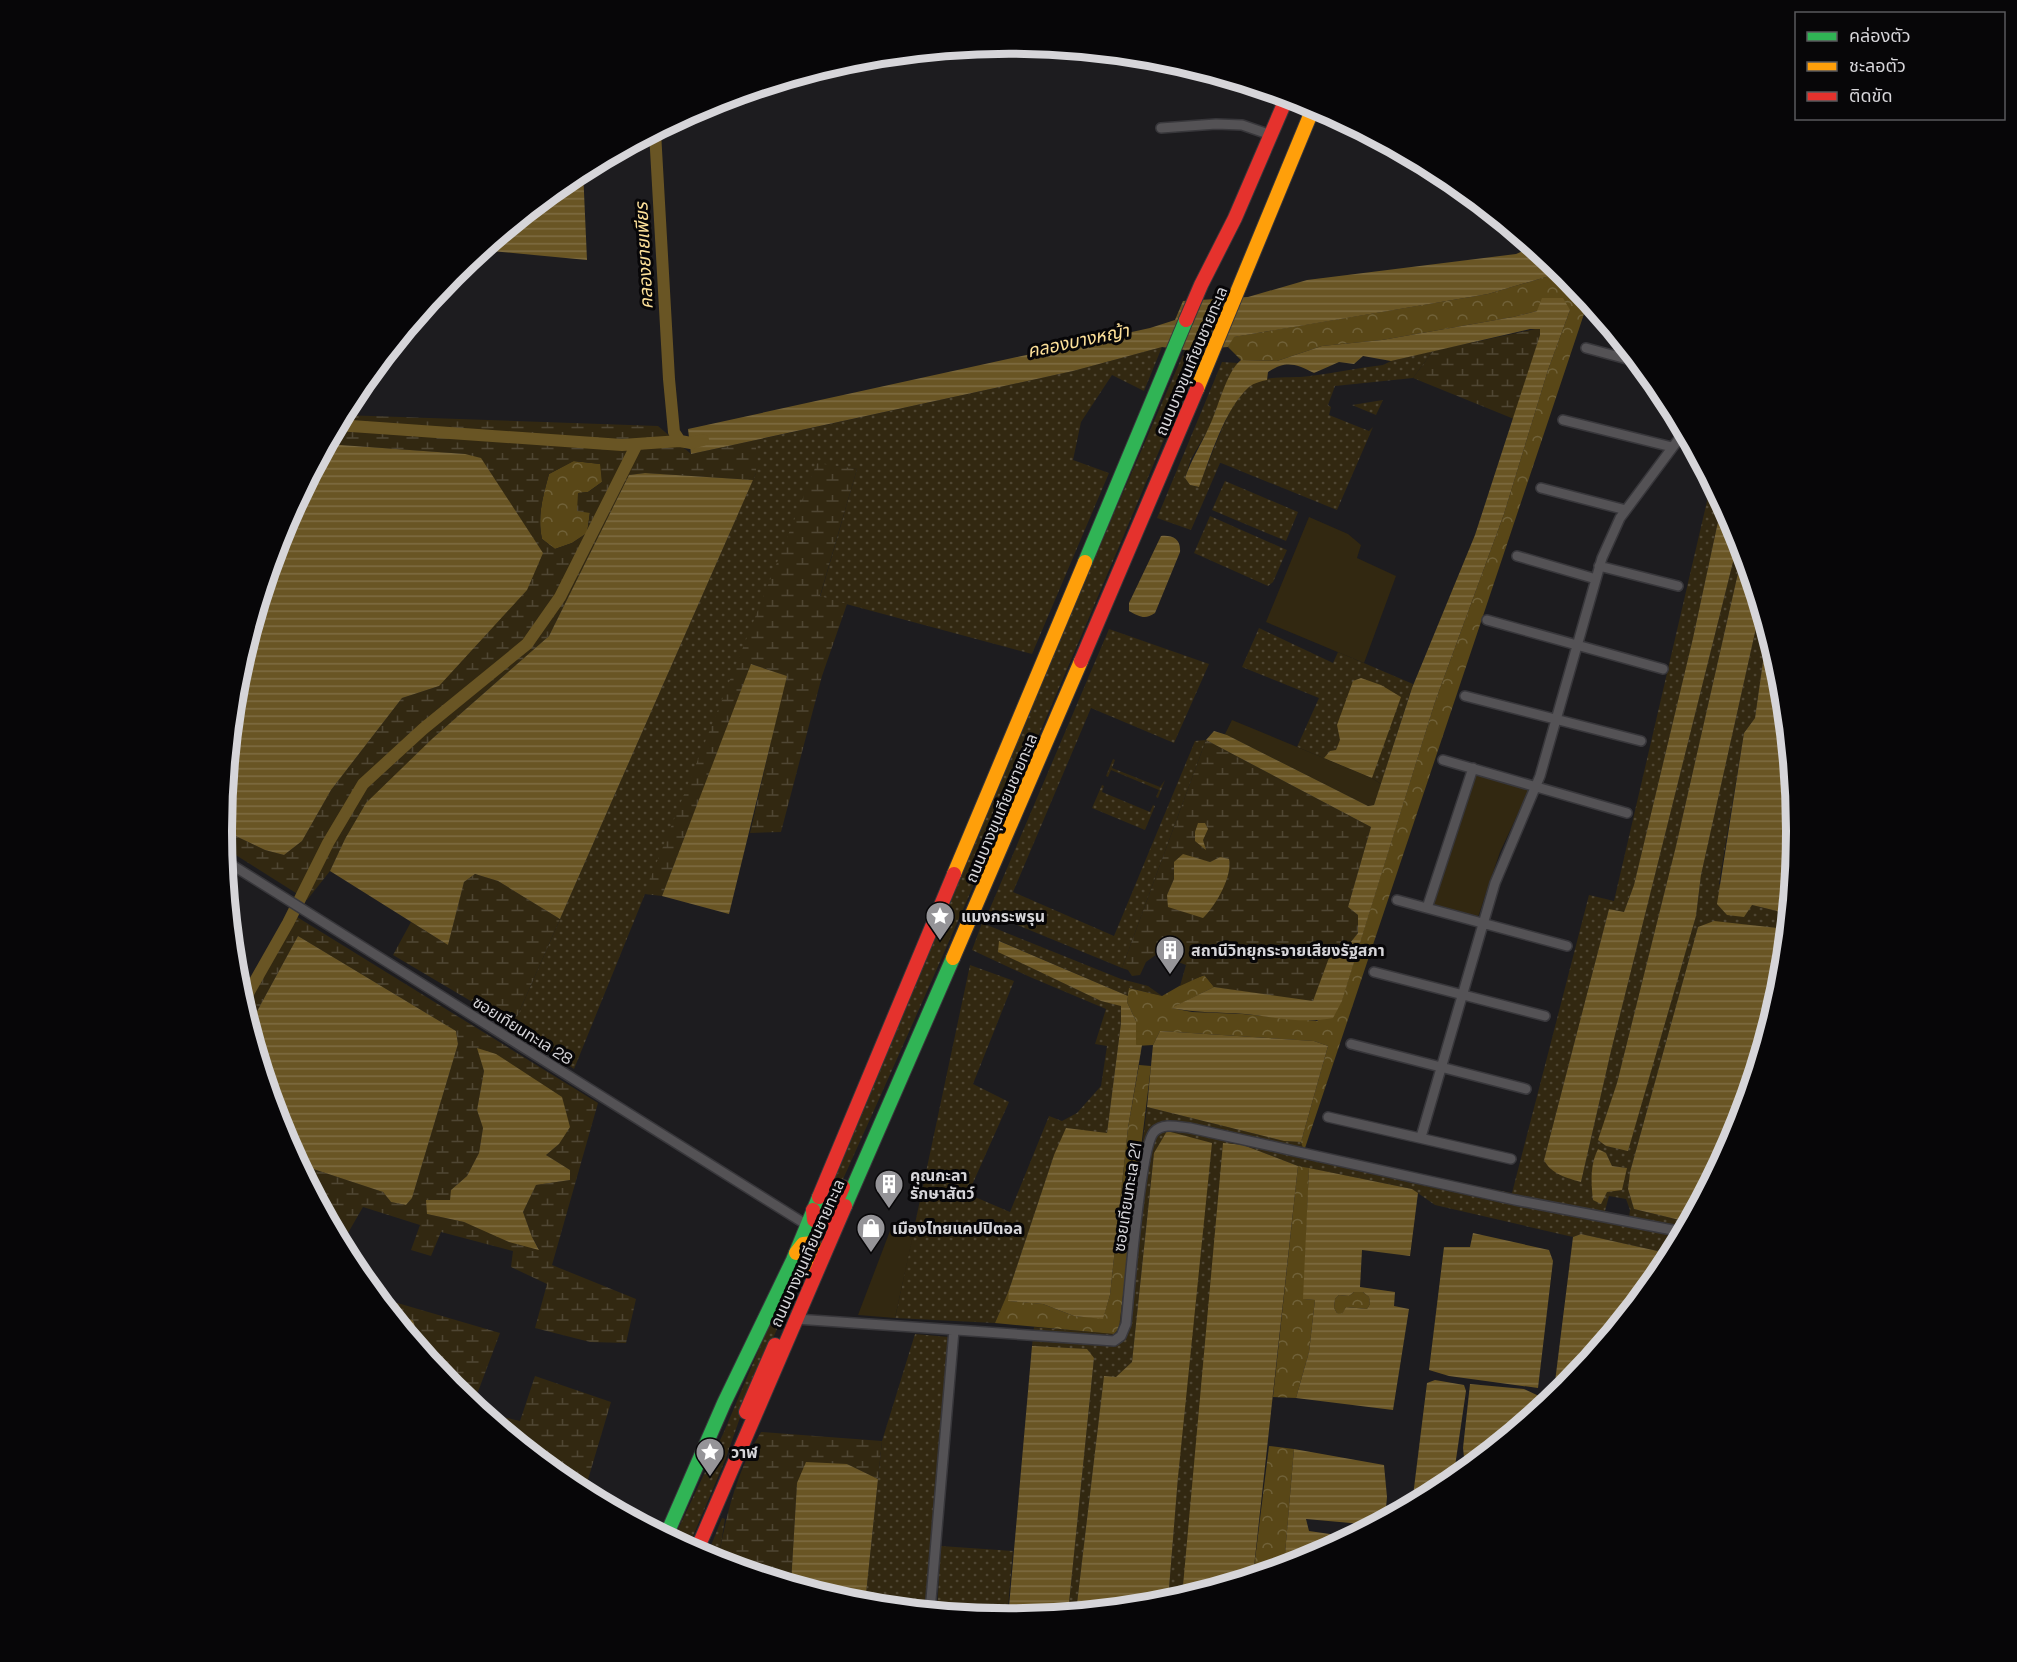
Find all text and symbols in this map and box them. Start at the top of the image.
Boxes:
legend [1795,12,2005,120]
text: คล่องตัว [1849,24,1911,47]
text: ชะลอตัว [1849,54,1906,77]
text: ติดขัด [1849,84,1892,107]
water label: คลองยายเพียร [629,201,658,310]
street label: ถนนบางขุนเทียนชายทะเล [1151,283,1232,439]
water label: คลองบางหญ้า [1025,318,1132,363]
street label: ถนนบางขุนเทียนชายทะเล [961,730,1042,886]
place icon: แมงกระพรุน [924,900,956,942]
place label: แมงกระพรุน [961,906,1045,927]
building icon: สถานีวิทยุกระจายเสียงรัฐสภา [1154,934,1186,976]
place label: สถานีวิทยุกระจายเสียงรัฐสภา [1191,940,1385,961]
street label: ซอยเทียนทะเล 28 [469,991,577,1070]
street label: ซอยเทียนทะเล 21 [1108,1141,1147,1253]
place label: คุณกะลา รักษาสัตว์ [910,1165,975,1204]
building icon: คุณกะลา รักษาสัตว์ [873,1168,905,1210]
street label: ถนนบางขุนเทียนชายทะเล [765,1176,850,1331]
shop icon: เมืองไทยแคปปิตอล [855,1212,887,1254]
place label: เมืองไทยแคปปิตอล [892,1218,1023,1239]
place icon: วาฬ [694,1436,726,1478]
place label: วาฬ [731,1442,758,1463]

